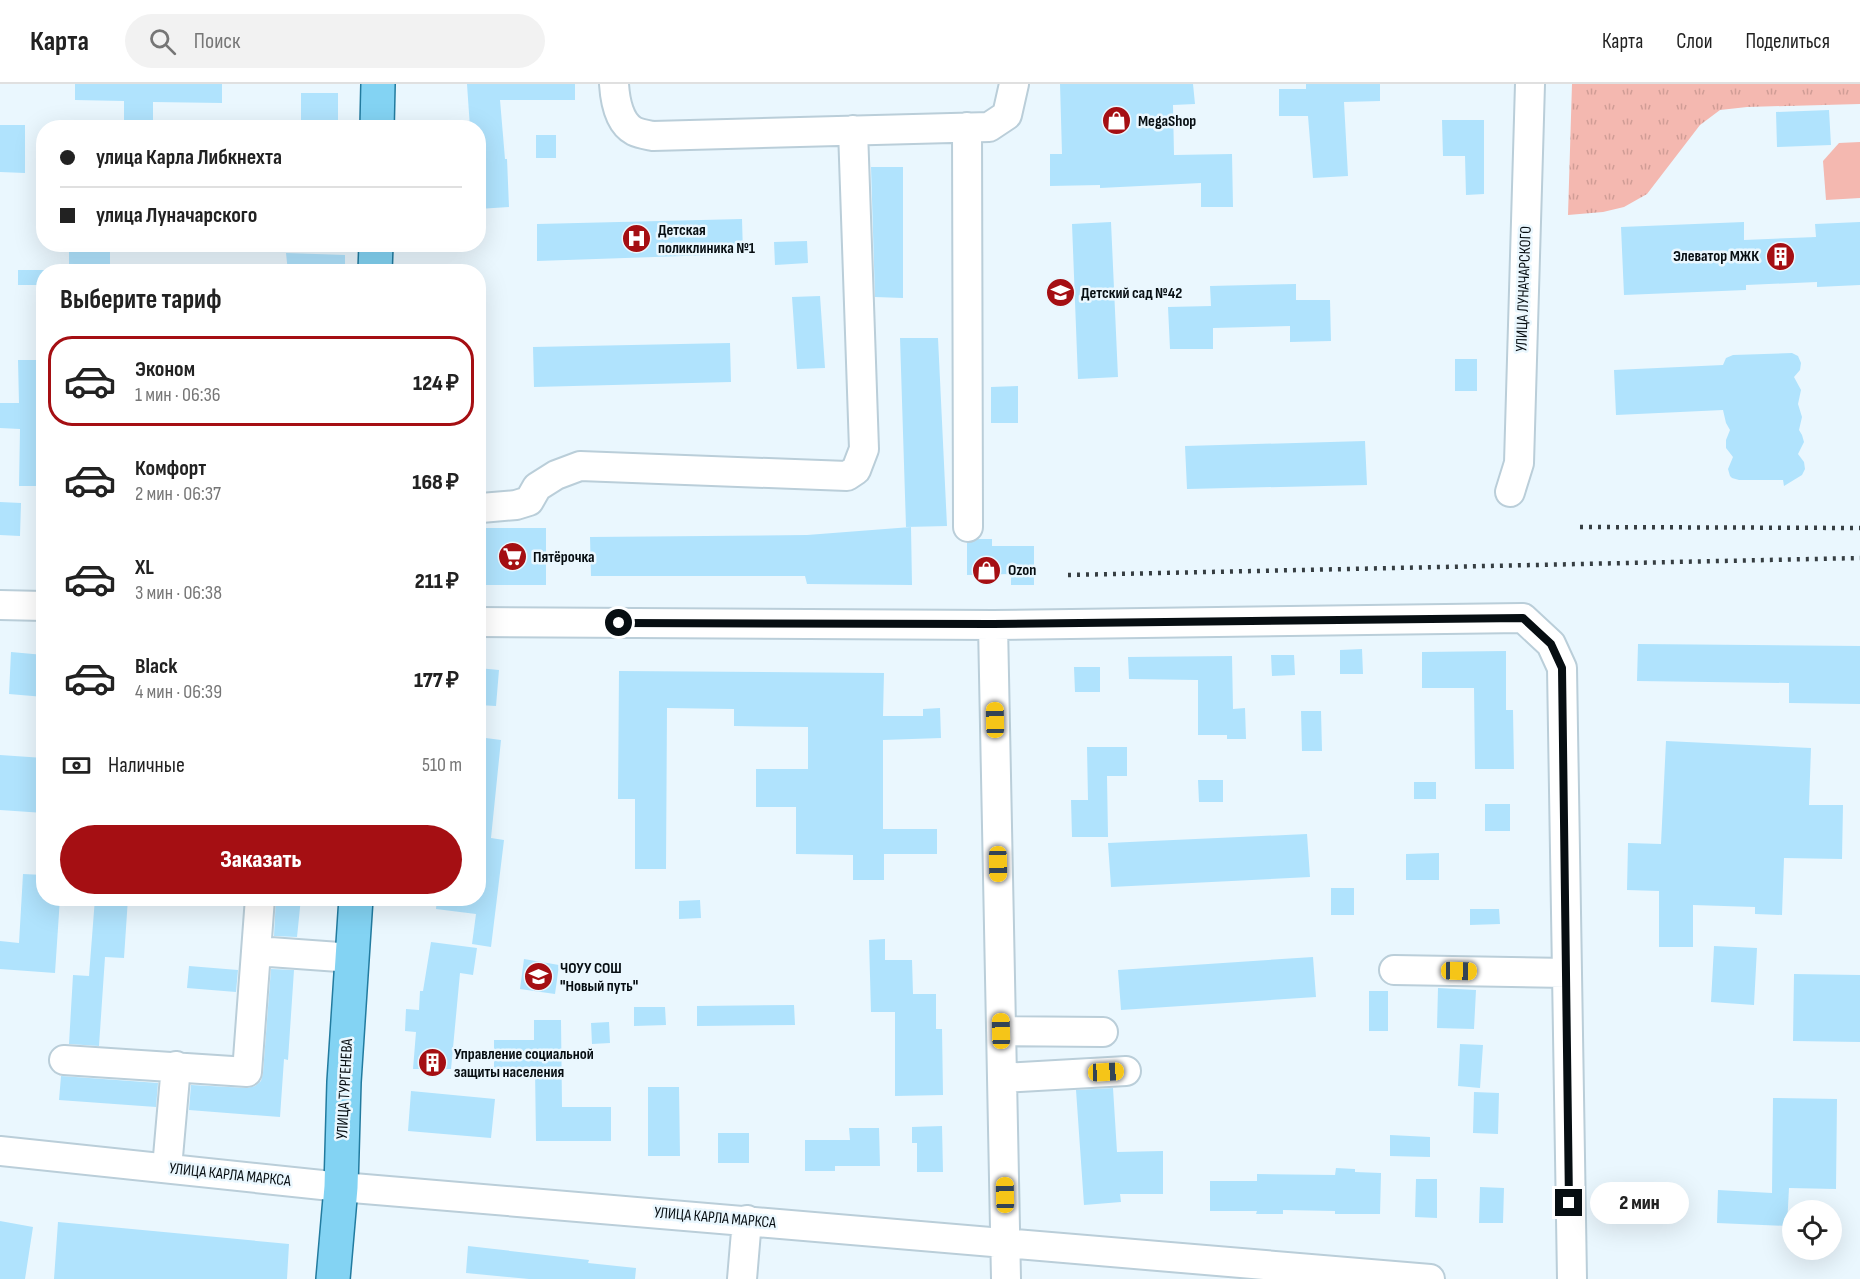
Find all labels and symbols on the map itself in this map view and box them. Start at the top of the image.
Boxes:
shop icon: MegaShop [1101,105,1133,137]
place label: MegaShop [1138,112,1196,131]
place label: Детская поликлиника №1 [658,221,756,258]
hospital icon: Детская поликлиника №1 [621,223,653,255]
street label: УЛИЦА ЛУНАЧАРСКОГО [1512,226,1536,352]
building icon: Элеватор МЖК [1764,240,1796,272]
place label: Элеватор МЖК [1673,247,1759,266]
school or university icon: Детский сад №42 [1044,277,1076,309]
place label: Детский сад №42 [1081,284,1182,303]
supermarket icon: Пятёрочка [496,541,528,573]
place label: Пятёрочка [533,548,595,567]
shop icon: Ozon [971,554,1003,586]
place label: Ozon [1008,561,1036,580]
route start [605,609,632,636]
car [986,702,1004,738]
car [989,846,1007,882]
place label: ЧОУУ СОШ "Новый путь" [560,959,638,996]
school or university icon: ЧОУУ СОШ "Новый путь" [523,961,555,993]
car [1441,962,1477,980]
car [992,1013,1010,1049]
street label: УЛИЦА ТУРГЕНЕВА [333,1038,357,1140]
place label: Управление социальной защиты населения [454,1045,594,1082]
building icon: Управление социальной защиты населения [417,1047,449,1079]
car [1088,1062,1124,1082]
street label: УЛИЦА КАРЛА МАРКСА [168,1159,292,1191]
car [996,1177,1014,1213]
callout: 2 мин [1590,1182,1689,1224]
route end [1555,1189,1582,1216]
street label: УЛИЦА КАРЛА МАРКСА [653,1203,777,1233]

